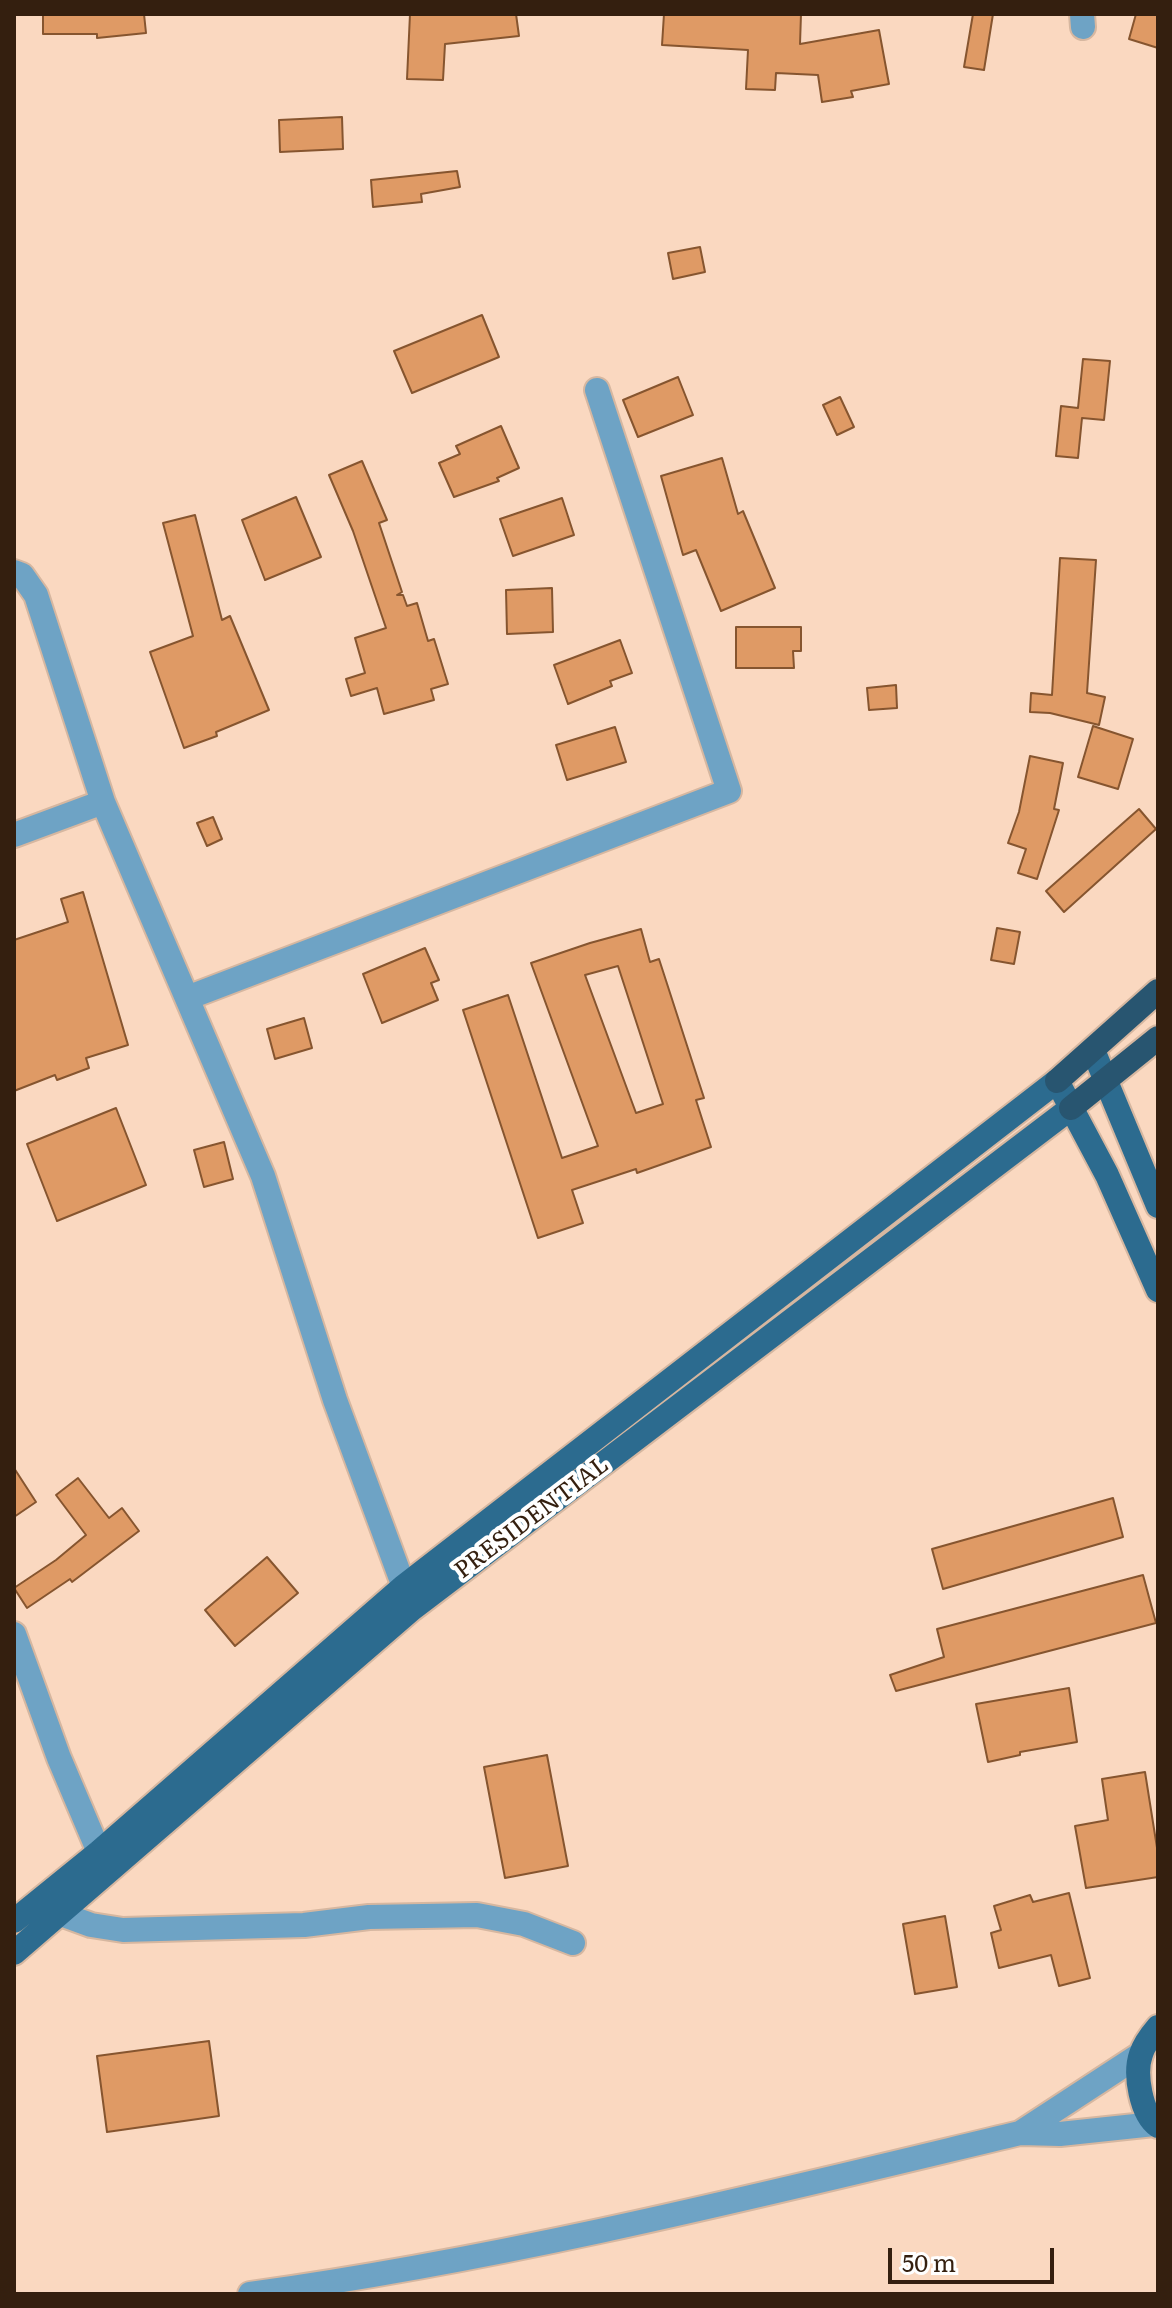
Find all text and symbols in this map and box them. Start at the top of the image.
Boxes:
street label: PRESIDENTIAL [449,1451,615,1585]
scale bar [892,2232,1058,2282]
text: 50 m [902,2244,956,2279]

